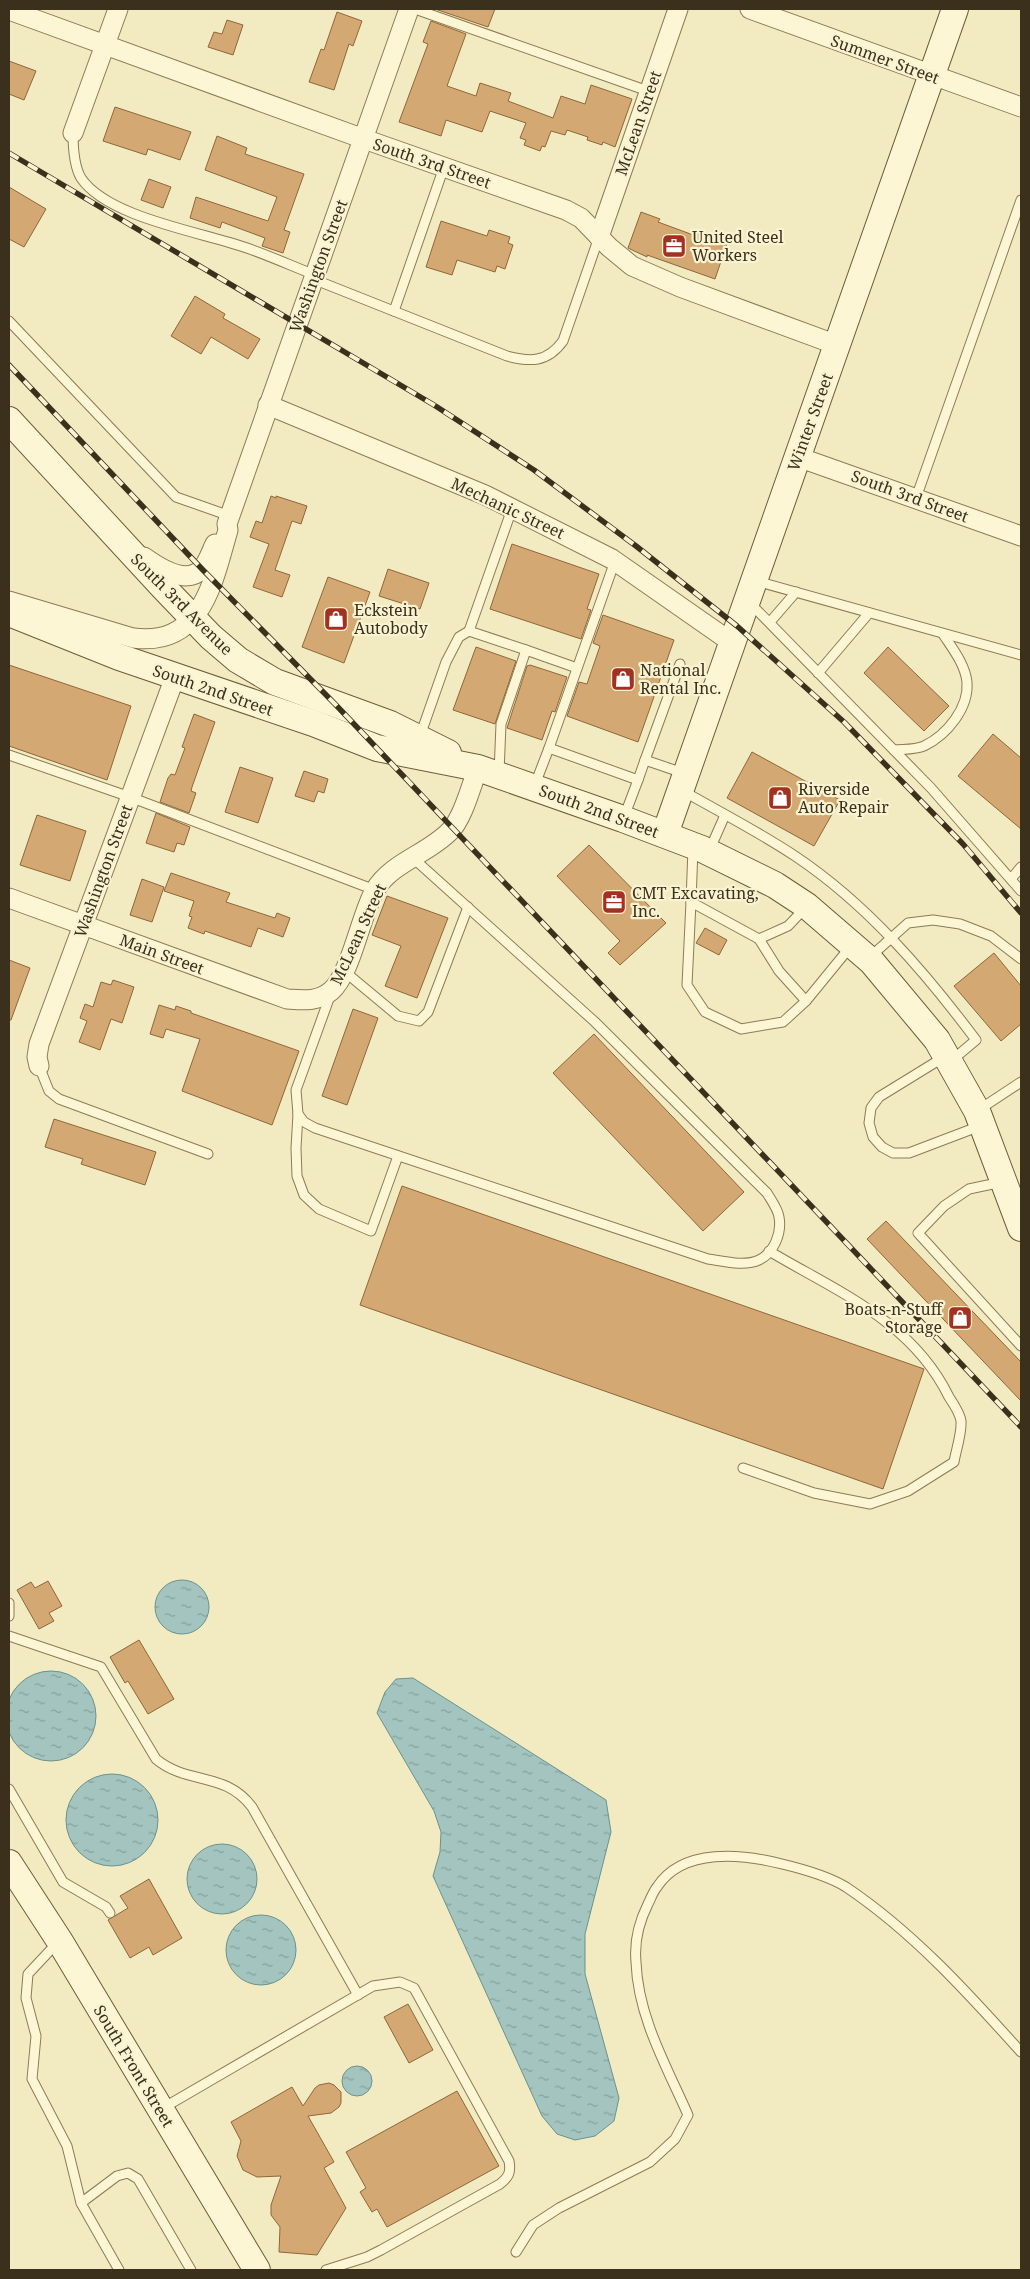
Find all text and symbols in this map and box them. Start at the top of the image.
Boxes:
street label: Summer Street [828,29,943,89]
street label: McLean Street [610,67,666,178]
street label: South 3rd Street [370,133,494,194]
street label: Washington Street [284,196,352,336]
place label: United Steel Workers [692,226,784,266]
office icon: United Steel Workers [661,233,687,259]
street label: Winter Street [782,370,838,474]
street label: South 3rd Street [848,465,972,528]
street label: Mechanic Street [448,472,569,544]
street label: South 3rd Avenue [126,548,238,660]
place label: Eckstein Autobody [354,599,429,639]
shop icon: Eckstein Autobody [323,606,349,632]
street label: South 2nd Street [150,659,276,721]
place label: National Rental Inc. [640,659,721,699]
shop icon: National Rental Inc. [610,666,636,692]
place label: Riverside Auto Repair [798,778,889,818]
street label: South 2nd Street [536,779,662,843]
shop icon: Riverside Auto Repair [767,785,793,811]
street label: Washington Street [69,801,137,941]
street label: McLean Street [325,879,391,988]
place label: CMT Excavating, Inc. [632,882,759,922]
office icon: CMT Excavating, Inc. [601,889,627,915]
street label: Main Street [117,929,208,980]
place label: Boats-n-Stuff Storage [844,1298,944,1338]
shop icon: Boats-n-Stuff Storage [947,1305,973,1331]
street label: South Front Street [89,2001,179,2132]

